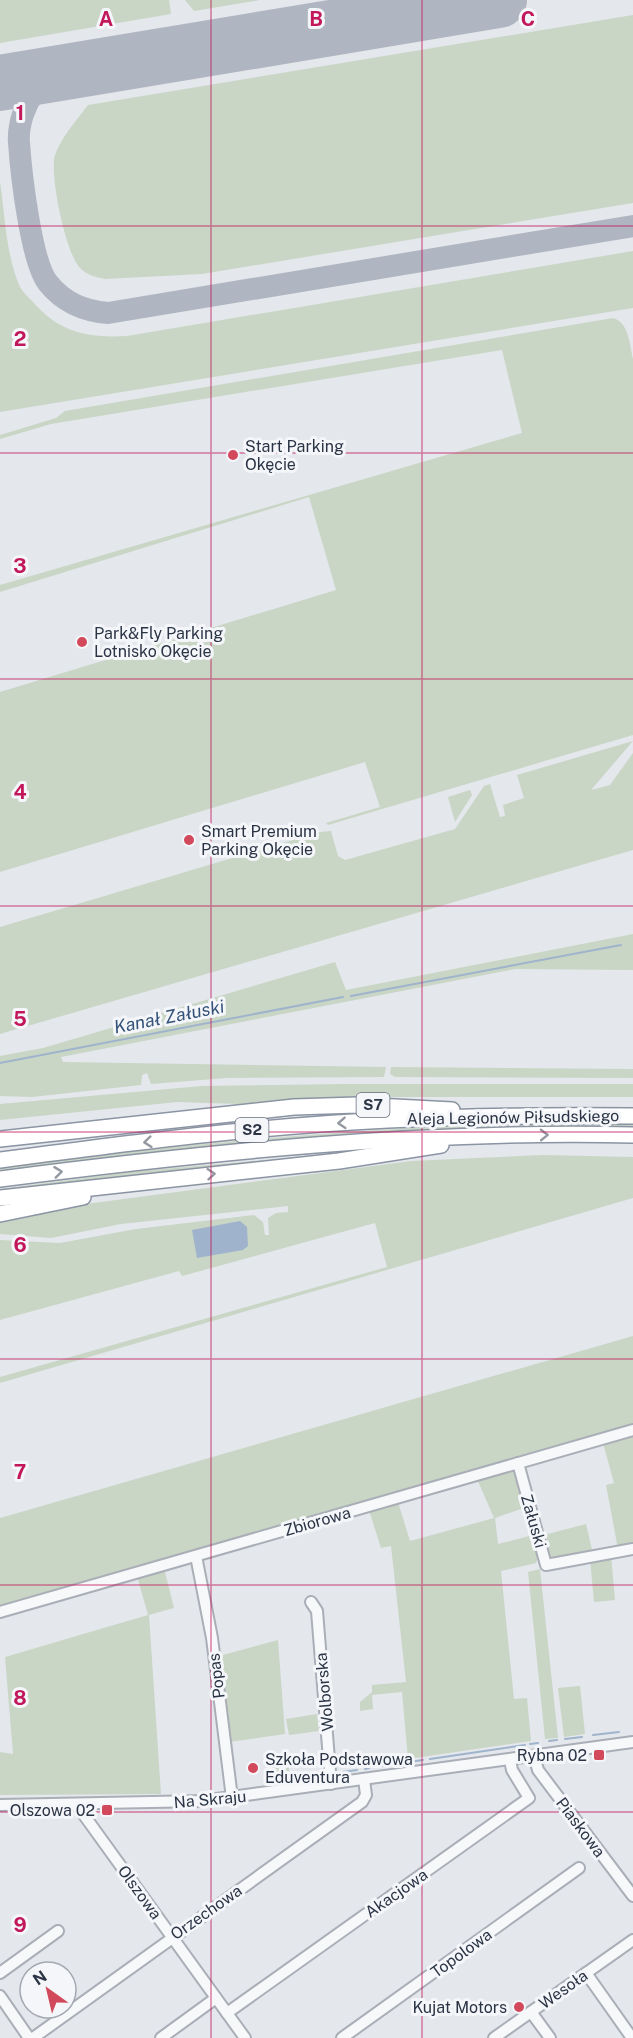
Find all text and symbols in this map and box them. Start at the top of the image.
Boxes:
text: A [99,7,113,31]
text: B [309,7,323,31]
text: C [521,7,535,31]
text: 1 [16,101,24,125]
text: 2 [14,327,26,351]
place label: Start Parking Okęcie [245,437,344,474]
marker: Start Parking Okęcie [226,448,240,462]
text: 3 [13,554,27,578]
place label: Park&Fly Parking Lotnisko Okęcie [94,624,223,661]
marker: Park&Fly Parking Lotnisko Okęcie [75,635,89,649]
text: 4 [13,780,27,804]
place label: Smart Premium Parking Okęcie [201,822,317,859]
marker: Smart Premium Parking Okęcie [182,833,196,847]
water label: Kanał Załuski [112,995,226,1037]
text: 5 [13,1007,27,1031]
road number: S7 [356,1093,389,1117]
street label: Aleja Legionów Piłsudskiego [407,1106,619,1129]
one-way arrow [338,1116,347,1129]
road number: S2 [236,1118,268,1142]
one-way arrow [540,1129,549,1141]
one-way arrow [143,1135,153,1147]
one-way arrow [53,1166,63,1178]
one-way arrow [207,1168,216,1181]
text: 6 [13,1233,27,1257]
text: 7 [14,1460,26,1484]
street label: Załuski [517,1492,550,1550]
street label: Zbiorowa [282,1503,353,1540]
street label: Popas [204,1652,229,1700]
street label: Wolborska [312,1652,337,1732]
text: 8 [13,1686,27,1710]
place label: Rybna 02 [517,1746,587,1765]
marker: Rybna 02 [592,1748,606,1762]
place label: Szkoła Podstawowa Eduventura [265,1750,413,1787]
marker: Szkoła Podstawowa Eduventura [246,1761,260,1775]
street label: Na Skraju [173,1787,247,1812]
street label: Piaskowa [552,1794,609,1861]
place label: Olszowa 02 [10,1801,95,1820]
marker: Olszowa 02 [100,1803,114,1817]
street label: Olszowa [114,1862,166,1923]
street label: Akacjowa [361,1865,431,1922]
street label: Orzechowa [167,1881,246,1944]
text: 9 [13,1913,27,1937]
street label: Topolowa [427,1925,495,1982]
north arrow [18,1960,78,2020]
street label: Wesoła [535,1966,591,2013]
text: N [29,1967,50,1989]
place label: Kujat Motors [412,1998,507,2017]
marker: Kujat Motors [512,2000,526,2014]

